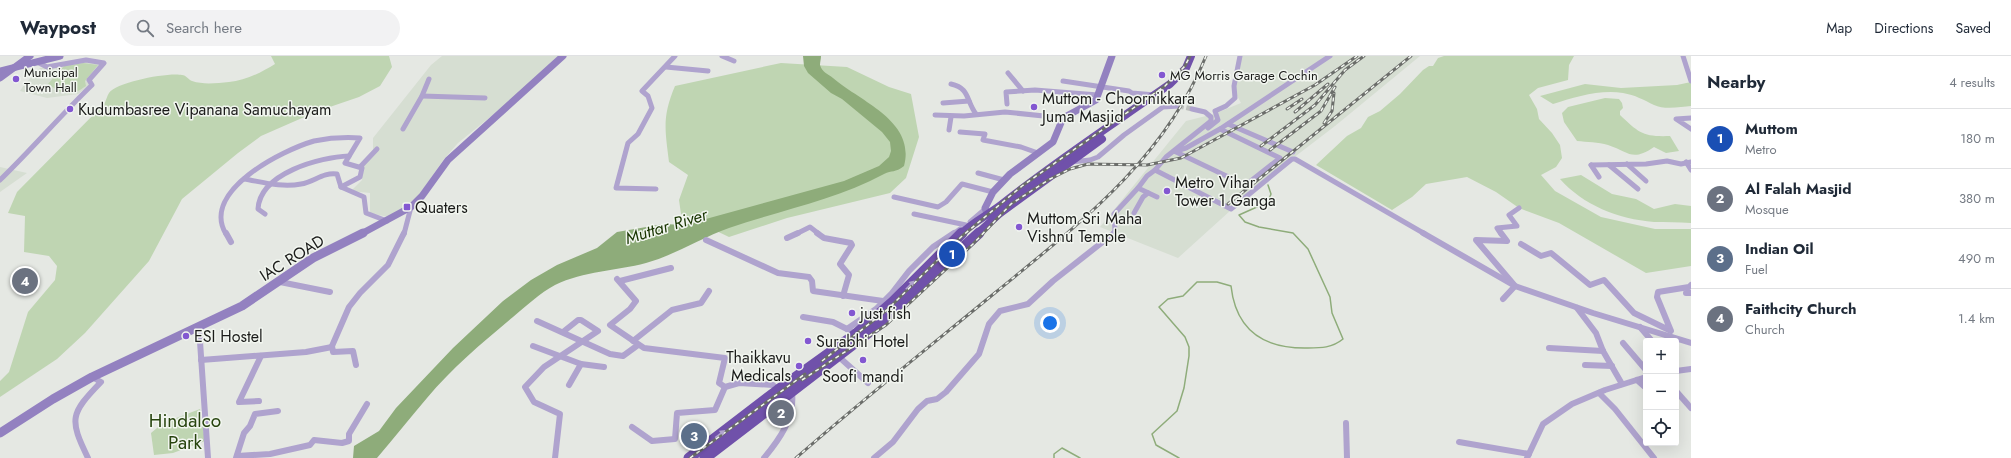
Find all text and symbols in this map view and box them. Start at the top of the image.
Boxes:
search box [120,10,400,46]
text: Waypost [20,14,96,41]
icon: search [134,17,156,39]
text: Search here [166,17,242,39]
text: Map [1826,18,1852,38]
text: Directions [1874,18,1934,38]
text: Saved [1956,18,1991,38]
place label: Municipal Town Hall [24,63,78,97]
place label: MG Morris Garage Cochin [1170,66,1318,85]
marker: MG Morris Garage Cochin [1157,70,1167,80]
text: Nearby [1707,70,1765,94]
text: 4 results [1949,73,1995,92]
marker: Municipal Town Hall [11,74,21,84]
place label: Muttom - Choornikkara Juma Masjid [1040,87,1195,128]
place label: Kudumbasree Vipanana Samuchayam [78,98,332,121]
marker: Muttom - Choornikkara Juma Masjid [1029,102,1039,112]
marker: Kudumbasree Vipanana Samuchayam [65,104,75,114]
text: Muttom [1745,118,1798,140]
text: 1 [1717,129,1723,148]
text: 180 m [1960,129,1995,148]
text: Metro [1745,140,1777,159]
place label: Metro Vihar Tower 1 Ganga [1175,171,1276,212]
text: Al Falah Masjid [1745,178,1851,200]
marker: Metro Vihar Tower 1 Ganga [1162,186,1172,196]
text: 2 [1716,189,1724,208]
text: 380 m [1959,189,1995,208]
place label: Quaters [415,196,468,219]
text: Mosque [1745,200,1789,219]
marker: Quaters [402,202,412,212]
water label: Muttar River [622,202,711,250]
place label: Muttom Sri Maha Vishnu Temple [1027,207,1142,248]
marker: Muttom Sri Maha Vishnu Temple [1014,222,1024,232]
street label: IAC ROAD [255,229,329,287]
text: Indian Oil [1745,238,1814,260]
pin: 1 [939,239,965,269]
text: 3 [1716,249,1724,268]
text: 490 m [1958,249,1995,268]
text: Fuel [1745,260,1768,279]
pin: 4 [12,266,38,296]
one-way arrow [905,280,915,290]
text: Faithcity Church [1745,298,1857,320]
place label: just fish [859,302,911,325]
marker: just fish [847,308,857,318]
text: 4 [1715,309,1725,328]
text: 1.4 km [1958,309,1995,328]
your location [1040,313,1060,333]
text: Church [1745,320,1785,339]
place label: ESI Hostel [194,325,263,348]
place label: Surabhi Hotel [816,330,909,353]
marker: ESI Hostel [181,331,191,341]
marker: Surabhi Hotel [803,336,813,346]
map controls [1643,338,1679,446]
button: + [1643,338,1679,374]
place label: Thaikkavu Medicals [726,346,791,387]
marker: Soofi mandi [858,355,868,365]
marker: Thaikkavu Medicals [794,361,804,371]
place label: Soofi mandi [822,365,904,388]
button: − [1643,374,1679,410]
pin: 2 [768,398,794,428]
park label: Hindalco Park [149,407,221,456]
button: locate [1643,410,1679,446]
pin: 3 [681,421,707,451]
one-way arrow [714,430,725,439]

